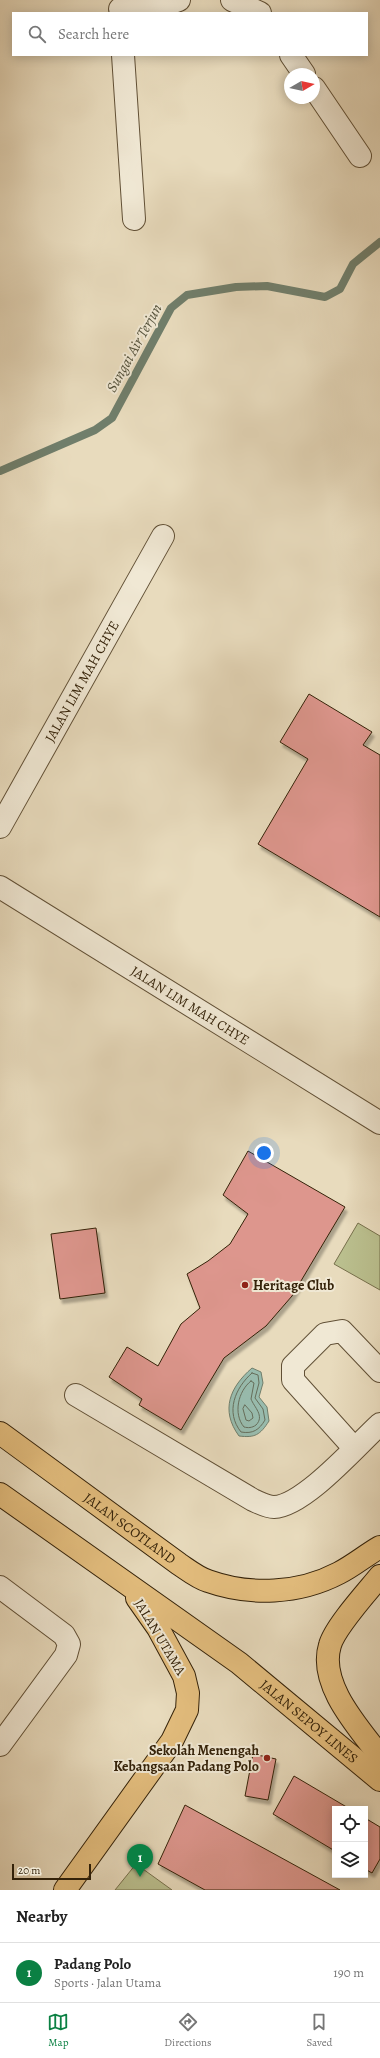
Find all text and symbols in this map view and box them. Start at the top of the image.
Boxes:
search box [12,12,368,56]
icon: search [26,23,48,45]
text: Search here [58,24,129,44]
north arrow [284,68,320,104]
water label: Sungai Air Terjun [101,300,167,396]
street label: JALAN LIM MAH CHYE [40,617,123,745]
street label: JALAN LIM MAH CHYE [127,961,253,1049]
your location [254,1143,274,1163]
place label: Heritage Club [253,1276,334,1295]
marker: Heritage Club [240,1280,250,1290]
street label: JALAN SCOTLAND [80,1488,180,1568]
street label: JALAN UTAMA [130,1595,191,1680]
street label: JALAN SEPOY LINES [256,1675,362,1768]
place label: Sekolah Menengah Kebangsaan Padang Polo [113,1741,259,1776]
marker: Sekolah Menengah Kebangsaan Padang Polo [262,1753,272,1763]
map controls [332,1806,368,1878]
button: locate [332,1806,368,1842]
button: layers [332,1842,368,1878]
pin: 1 [127,1844,153,1877]
scale bar [12,1862,91,1881]
text: 20 m [18,1863,40,1878]
text: Nearby [16,1905,67,1928]
text: Padang Polo [54,1954,131,1974]
text: 1 [27,1964,31,1981]
text: 190 m [333,1964,364,1981]
text: Sports · Jalan Utama [54,1974,161,1991]
tab: Map [47,2011,69,2050]
tab: Directions [164,2011,212,2050]
tab: Saved [306,2011,333,2050]

